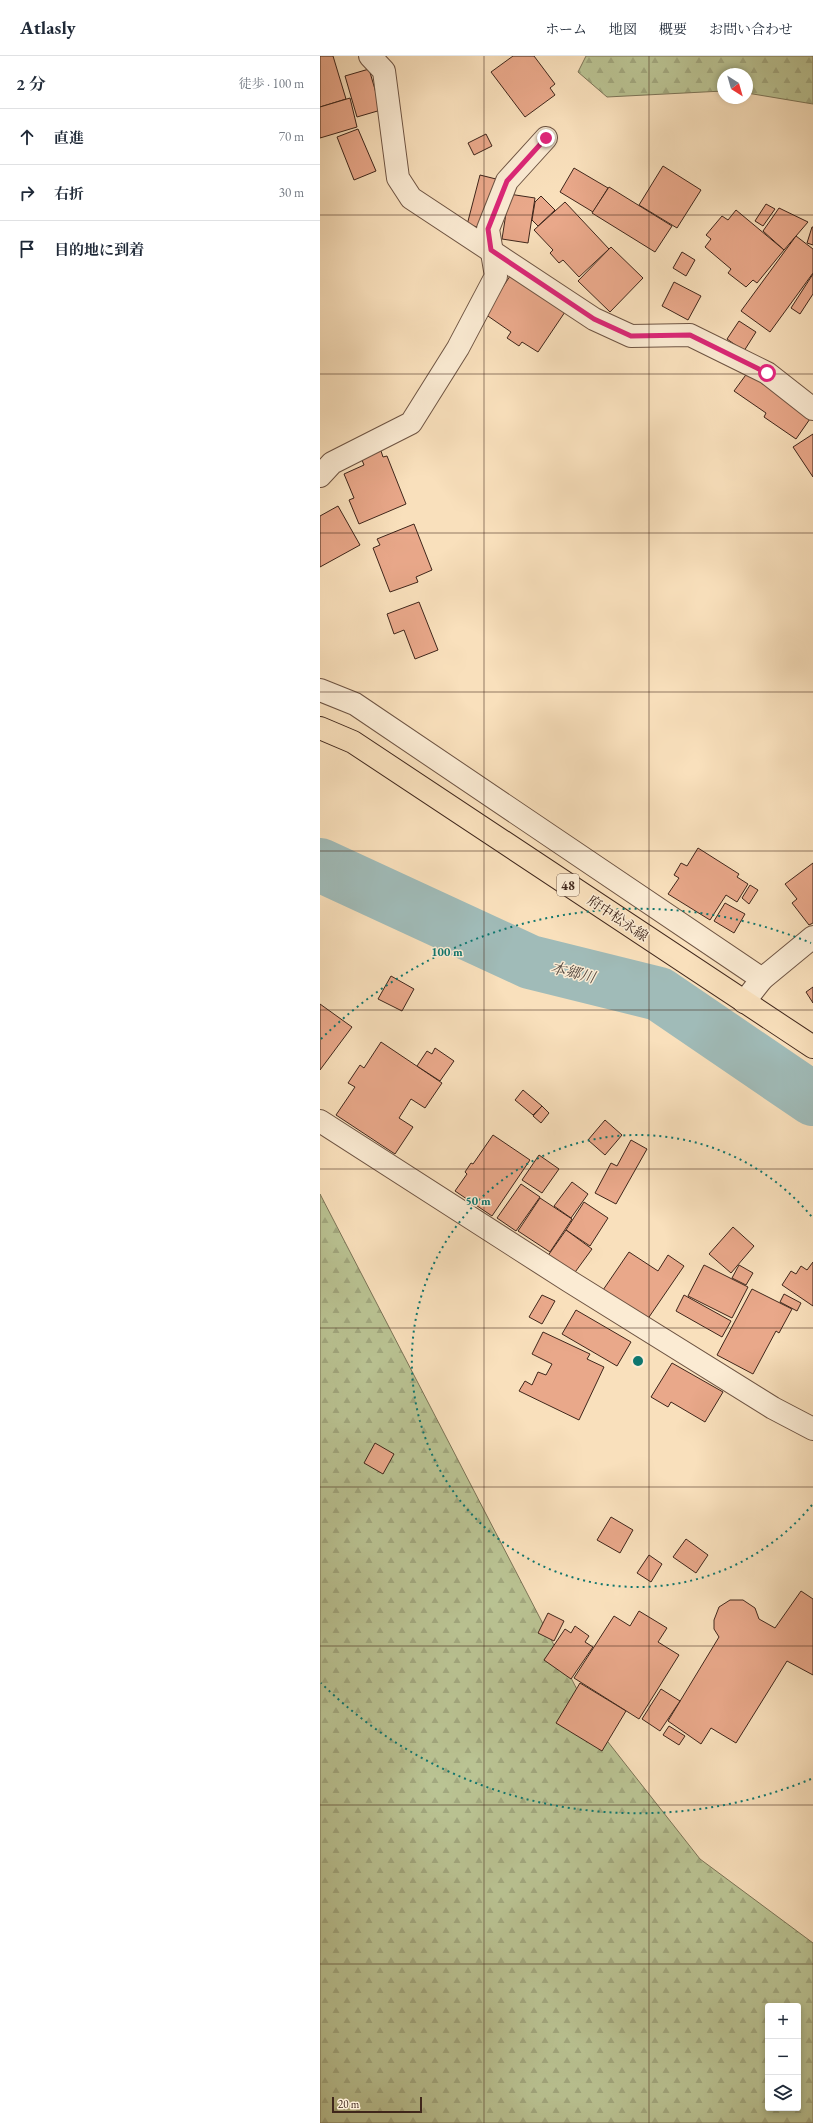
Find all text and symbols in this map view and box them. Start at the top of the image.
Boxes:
text: Atlasly [20,15,76,40]
text: ホーム [545,20,587,38]
text: 地図 [609,20,637,38]
text: 概要 [659,20,687,38]
text: お問い合わせ [709,20,793,38]
north arrow [717,68,753,104]
text: 2 分 [16,73,46,95]
text: 徒歩 · 100 m [239,75,304,92]
icon: ahead [16,126,38,148]
text: 直進 [54,128,84,147]
text: 70 m [279,128,304,145]
route end [537,129,555,147]
icon: right [16,182,38,204]
text: 右折 [54,184,84,203]
text: 30 m [279,184,304,201]
icon: arrive [16,238,38,260]
text: 目的地に到着 [54,240,144,259]
route start [758,364,776,382]
road number: 48 [557,874,579,896]
street label: 府中松永線 [584,891,652,945]
text: 100 m [431,944,463,960]
water label: 本郷川 [549,957,599,987]
text: 50 m [465,1193,491,1209]
centre of rings [631,1354,645,1368]
map controls [765,2003,801,2111]
button: + [765,2003,801,2039]
button: − [765,2039,801,2075]
button: layers [765,2075,801,2111]
scale bar [332,2095,422,2114]
text: 20 m [338,2097,359,2111]

